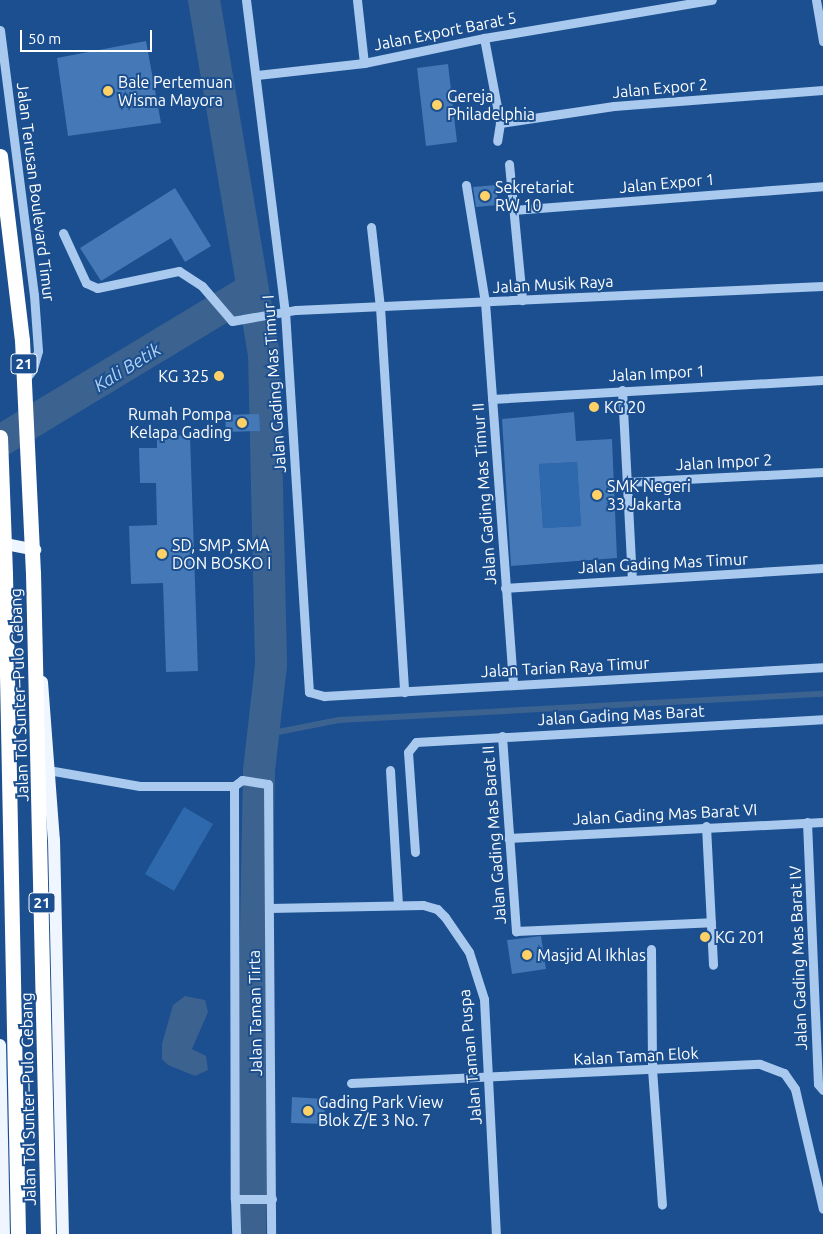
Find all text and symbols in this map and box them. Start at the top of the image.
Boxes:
street label: Jalan Export Barat 5 [372,8,518,54]
scale bar [22,20,155,52]
text: 50 m [28,30,61,47]
place label: Bale Pertemuan Wisma Mayora [118,72,233,110]
street label: Jalan Expor 2 [611,74,709,102]
street label: Jalan Terusan Boulevard Timur [13,81,59,303]
marker: Bale Pertemuan Wisma Mayora [102,85,114,97]
place label: Gereja Philadelphia [447,86,535,124]
marker: Gereja Philadelphia [431,99,443,111]
street label: Jalan Expor 1 [618,169,716,197]
place label: Sekretariat RW 10 [495,177,574,215]
marker: Sekretariat RW 10 [479,190,491,202]
street label: Jalan Musik Raya [492,271,614,297]
street label: Jalan Gading Mas Timur I [258,295,290,473]
water label: Kali Betik [90,338,164,396]
road number: 21 [10,352,38,376]
street label: Jalan Impor 1 [608,361,706,385]
place label: KG 325 [158,366,209,386]
marker: KG 325 [213,370,225,382]
place label: KG 20 [604,397,646,417]
marker: KG 20 [588,401,600,413]
street label: Jalan Gading Mas Timur II [468,402,500,586]
place label: Rumah Pompa Kelapa Gading [128,404,232,442]
marker: Rumah Pompa Kelapa Gading [236,417,248,429]
street label: Jalan Impor 2 [675,450,773,474]
place label: SMK Negeri 33 Jakarta [607,476,691,514]
marker: SMK Negeri 33 Jakarta [591,489,603,501]
place label: SD, SMP, SMA DON BOSKO I [172,535,271,573]
marker: SD, SMP, SMA DON BOSKO I [156,548,168,560]
street label: Jalan Gading Mas Timur [577,549,749,577]
street label: Jalan Tol Sunter–Pulo Gebang [6,588,32,802]
street label: Jalan Tarian Raya Timur [480,653,650,681]
street label: Jalan Gading Mas Barat [537,701,705,729]
street label: Jalan Gading Mas Barat II [478,745,510,925]
street label: Jalan Gading Mas Barat VI [572,800,758,828]
street label: Jalan Gading Mas Barat IV [785,865,811,1051]
road number: 21 [28,890,56,916]
place label: KG 201 [715,927,766,947]
marker: KG 201 [699,931,711,943]
place label: Masjid Al Ikhlas [537,945,646,965]
marker: Masjid Al Ikhlas [521,949,533,961]
street label: Jalan Taman Tirta [244,950,266,1076]
street label: Jalan Taman Puspa [455,988,485,1126]
street label: Jalan Tol Sunter–Pulo Gebang [17,992,39,1206]
street label: Kalan Taman Elok [573,1043,699,1069]
place label: Gading Park View Blok Z/E 3 No. 7 [318,1092,443,1130]
marker: Gading Park View Blok Z/E 3 No. 7 [302,1105,314,1117]

